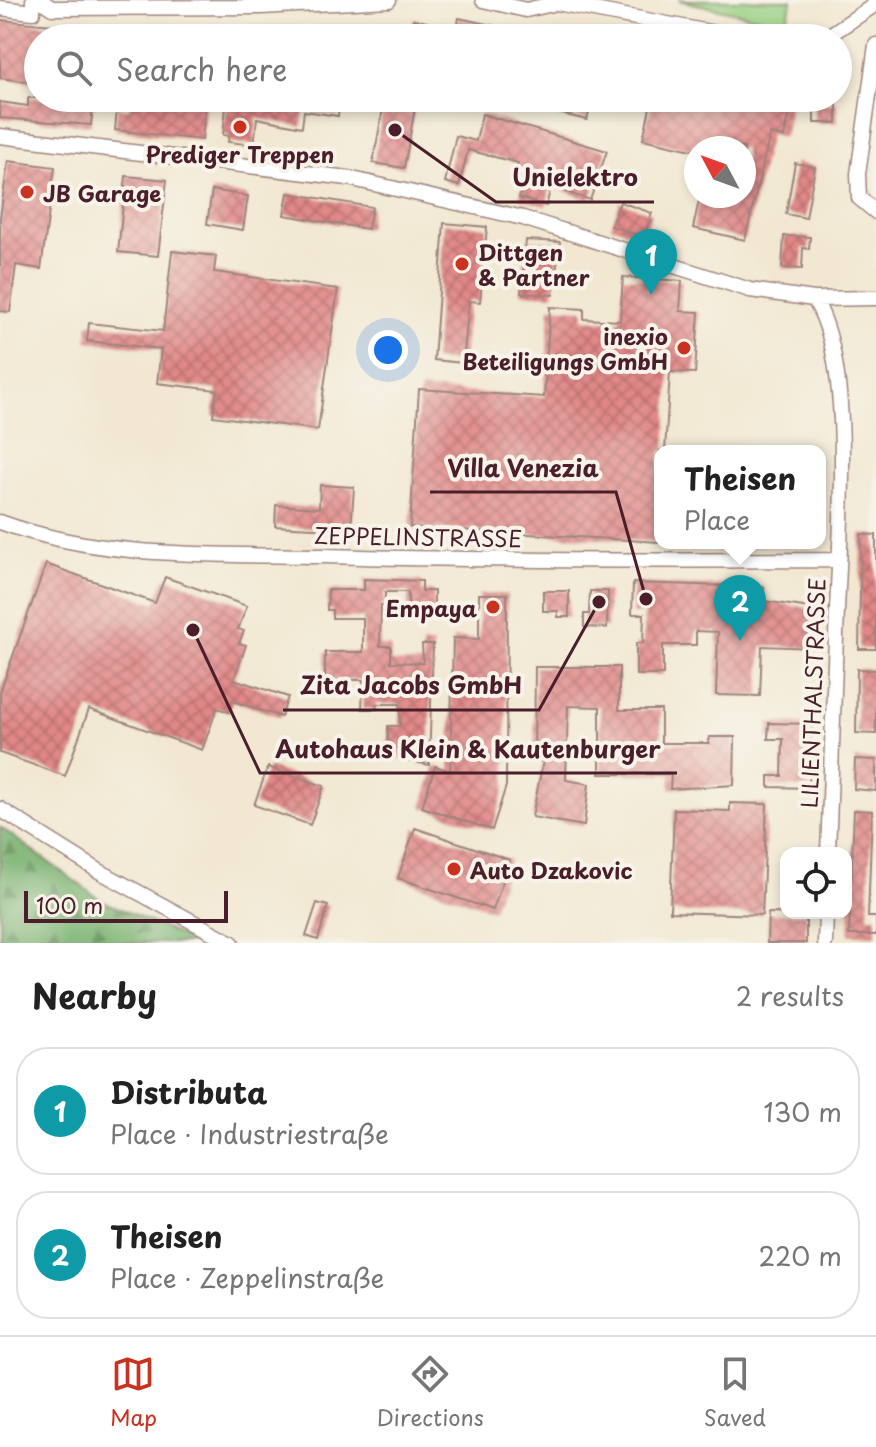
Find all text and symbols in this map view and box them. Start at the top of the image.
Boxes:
search box [24,24,852,112]
icon: search [52,46,96,90]
text: Search here [116,46,288,91]
marker: Prediger Treppen [231,118,249,136]
north arrow [684,136,756,208]
place label: Prediger Treppen [146,137,334,170]
callout: Unielektro [496,154,654,202]
text: Unielektro [512,158,638,194]
place label: JB Garage [43,176,161,209]
marker: JB Garage [18,183,36,201]
pin: 1 [625,229,677,295]
place label: Dittgen & Partner [478,235,590,293]
marker: Dittgen & Partner [453,255,471,273]
place label: inexio Beteiligungs GmbH [462,319,668,377]
your location [368,330,408,370]
marker: inexio Beteiligungs GmbH [675,339,693,357]
callout: Villa Venezia [430,444,616,492]
popup [654,445,826,549]
text: Villa Venezia [447,449,599,485]
text: Theisen [684,455,796,500]
text: Place [684,500,750,539]
street label: ZEPPELINSTRASSE [314,518,522,554]
pin: 2 [714,575,766,641]
street label: LILIENTHALSTRASSE [791,577,833,809]
place label: Empaya [385,591,478,624]
marker: Empaya [484,598,502,616]
callout: Zita Jacobs GmbH [283,662,539,710]
text: Zita Jacobs GmbH [300,666,522,702]
callout: Autohaus Klein & Kautenburger [260,725,677,773]
text: Autohaus Klein & Kautenburger [275,730,661,766]
map controls [780,847,852,919]
button: locate [780,847,852,919]
place label: Auto Dzakovic [470,853,633,886]
marker: Auto Dzakovic [445,860,463,878]
scale bar [24,887,228,923]
text: 100 m [36,888,103,921]
text: Nearby [32,969,157,1021]
text: 2 results [736,976,844,1015]
text: Distributa [110,1069,267,1114]
text: 1 [54,1092,66,1131]
text: 130 m [763,1092,842,1131]
text: Place · Industriestraße [110,1114,389,1153]
text: Theisen [110,1213,222,1258]
text: 2 [51,1236,69,1275]
text: 220 m [758,1236,842,1275]
text: Place · Zeppelinstraße [110,1258,384,1297]
tab: Map [110,1352,157,1433]
tab: Directions [377,1352,484,1433]
tab: Saved [704,1352,766,1433]

